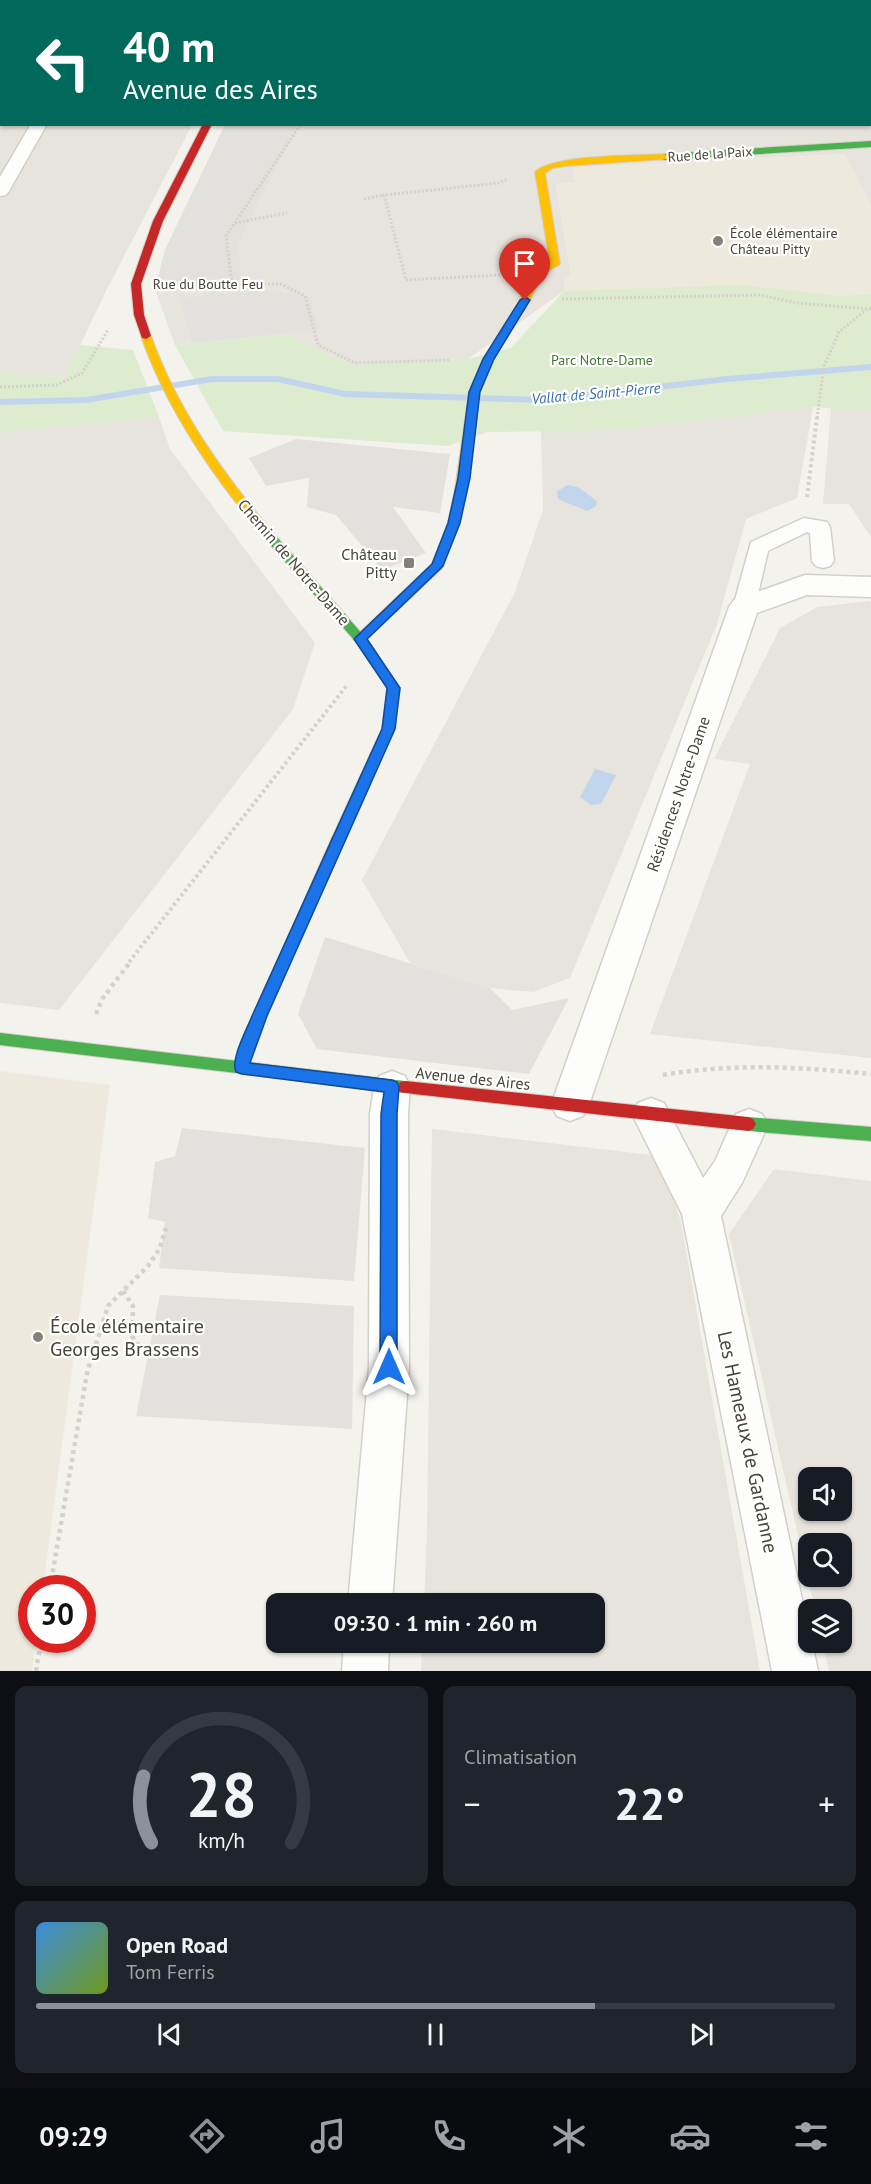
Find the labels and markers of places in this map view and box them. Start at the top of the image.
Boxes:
place label: École élémentaire Château Pitty [730,224,838,258]
marker: École élémentaire Château Pitty [711,234,725,248]
pin [499,238,550,300]
place label: Château Pitty [341,544,398,582]
marker: Château Pitty [402,556,416,570]
place label: École élémentaire Georges Brassens [50,1313,204,1362]
marker: École élémentaire Georges Brassens [31,1330,45,1344]

